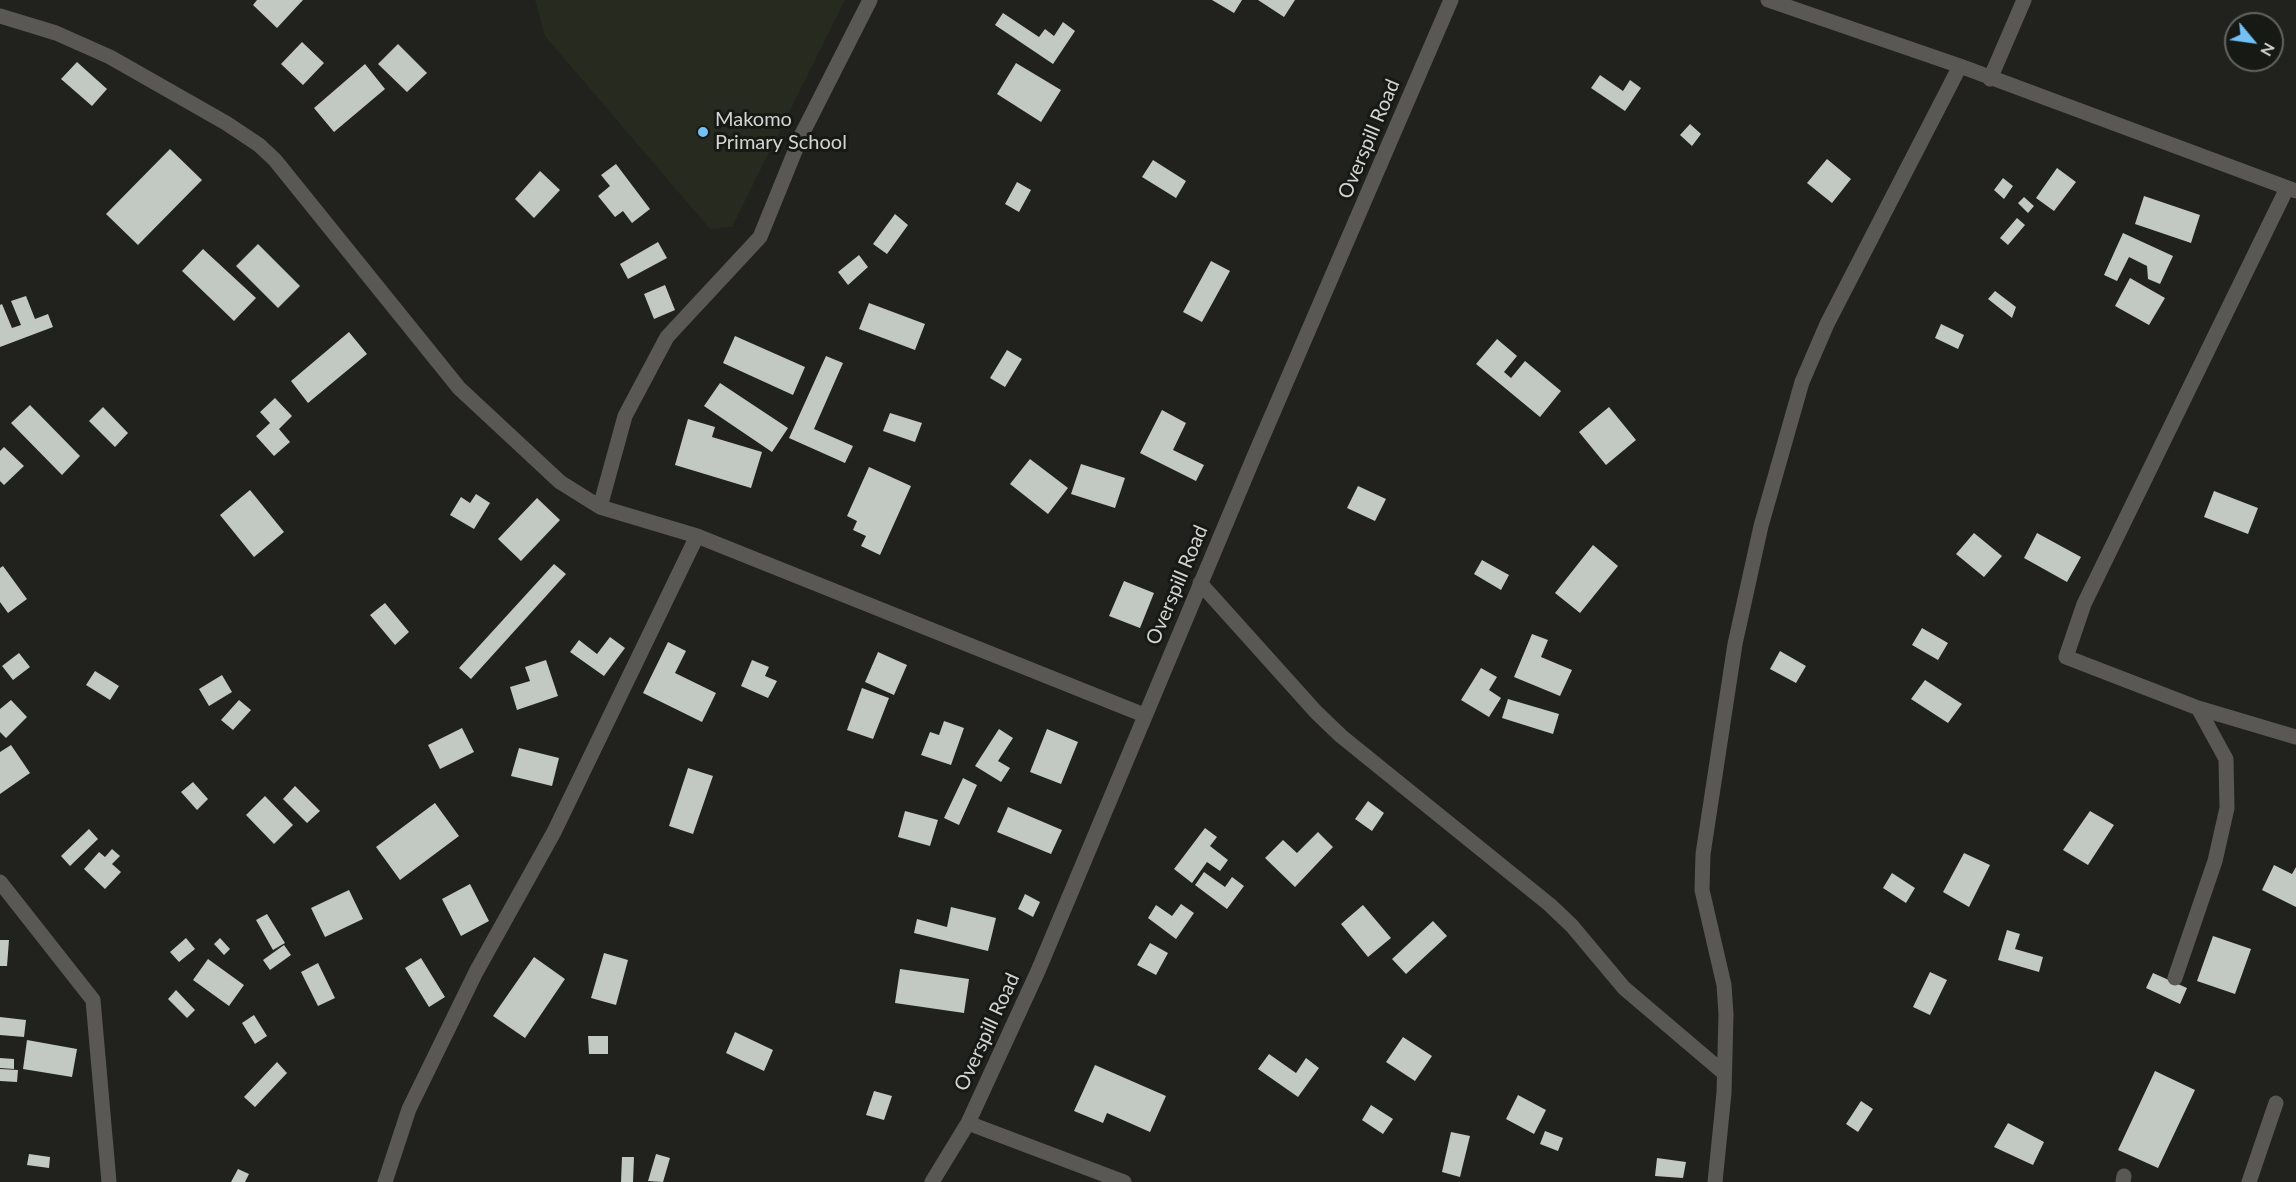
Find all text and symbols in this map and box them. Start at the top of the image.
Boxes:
north arrow [2224,12,2284,72]
text: N [2257,40,2280,60]
street label: Overspill Road [1333,76,1405,202]
place label: Makomo Primary School [715,108,847,155]
marker: Makomo Primary School [696,125,710,139]
street label: Overspill Road [1141,522,1213,648]
street label: Overspill Road [949,969,1025,1095]

